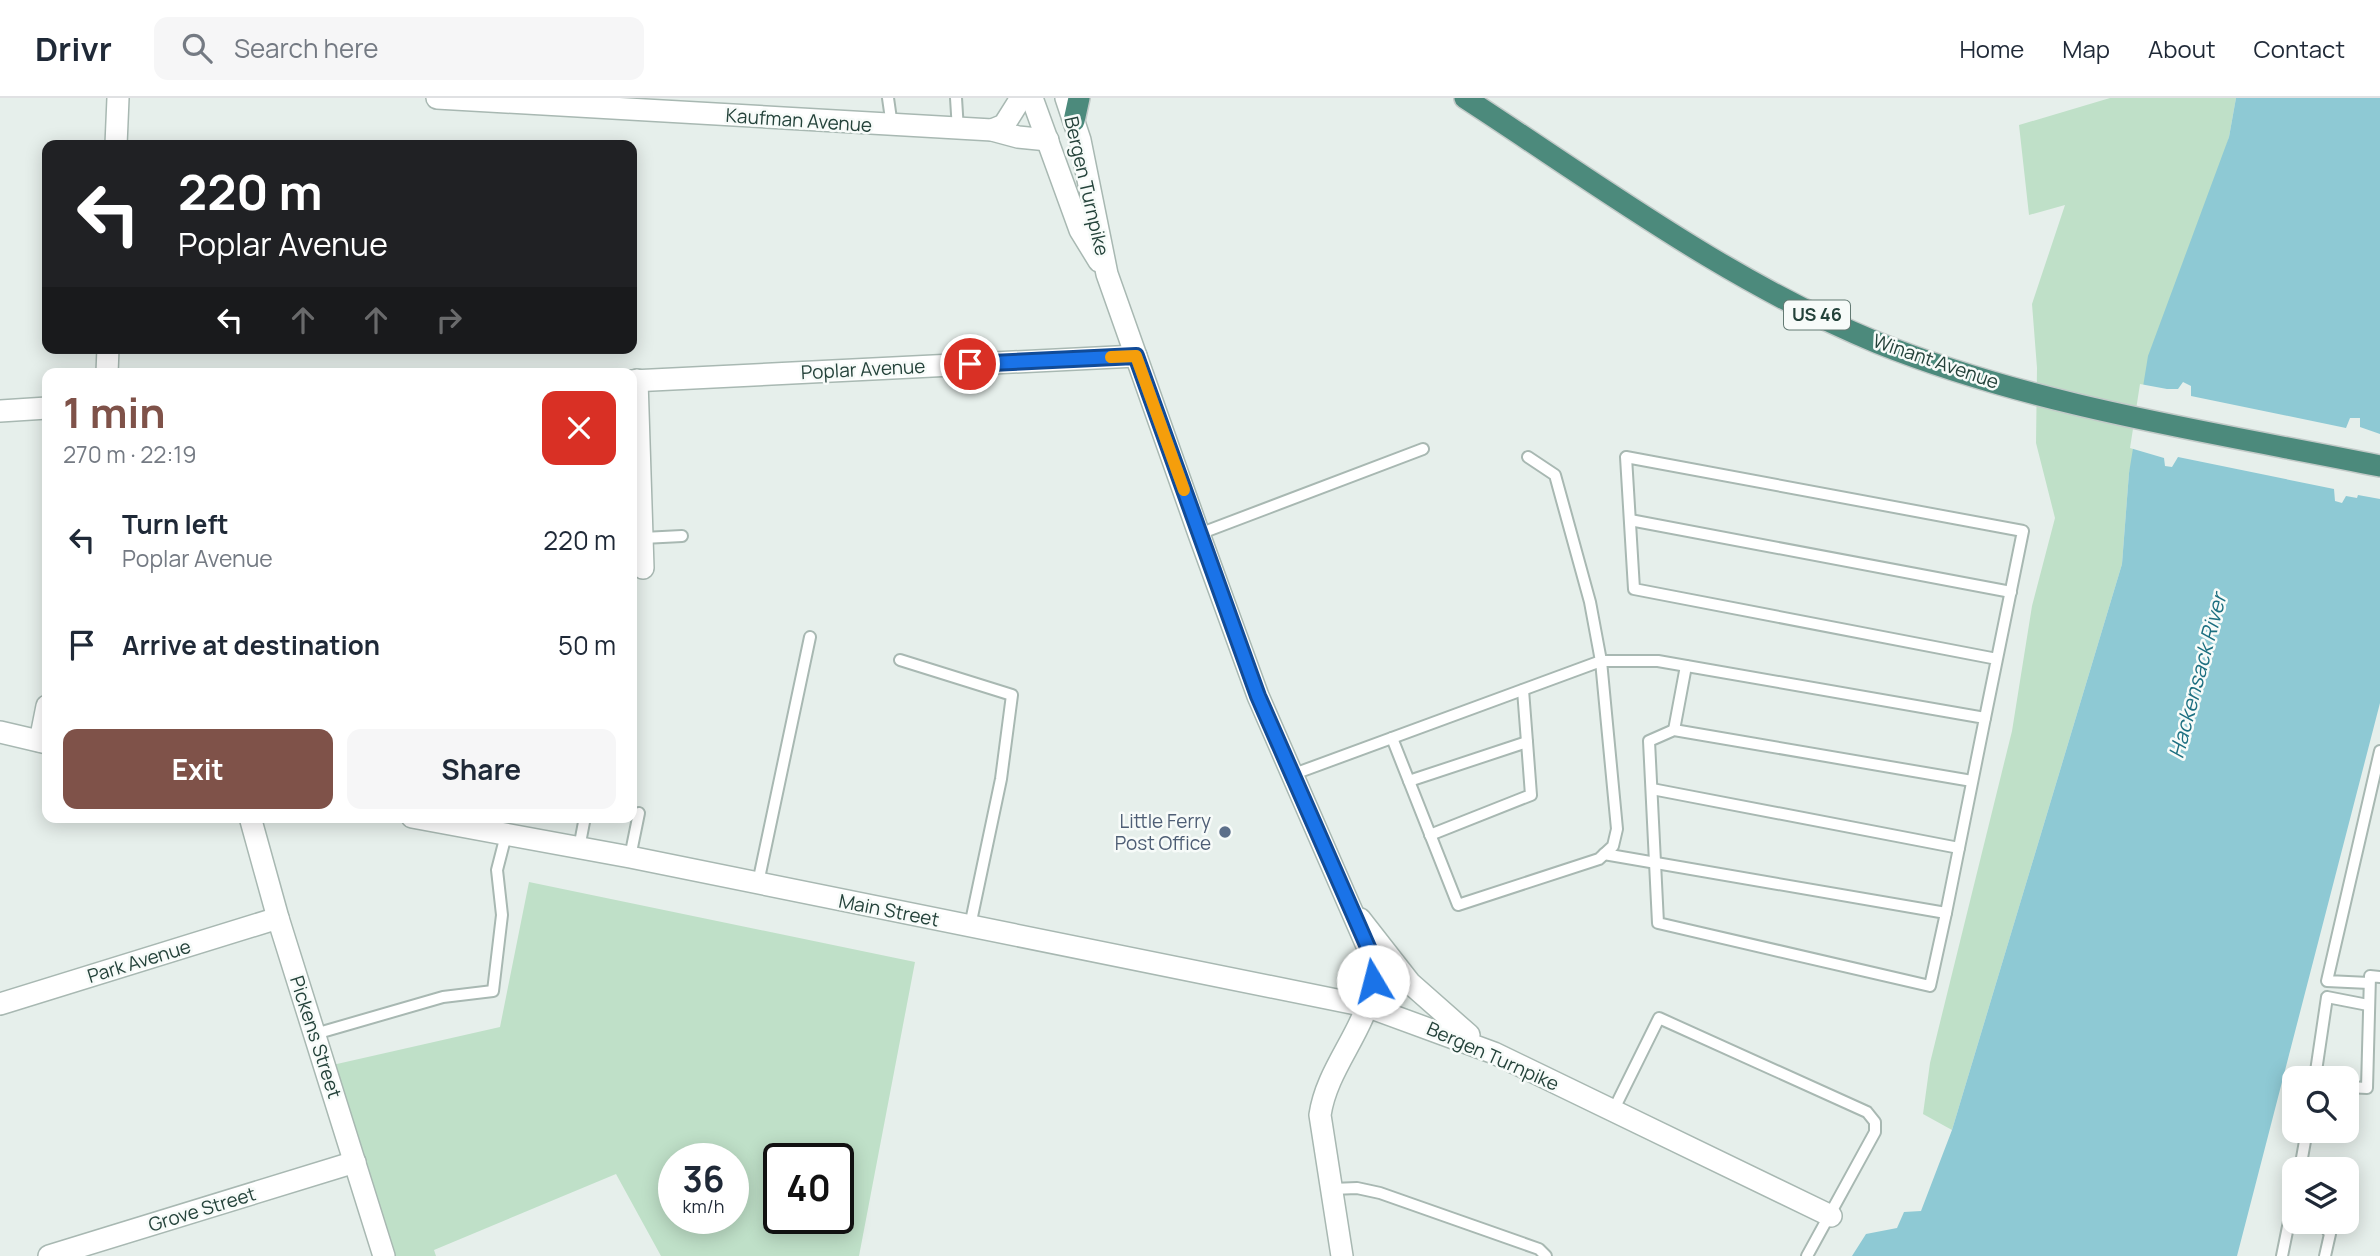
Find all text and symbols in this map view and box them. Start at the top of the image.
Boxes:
search box [154,17,644,80]
text: Drivr [35,26,112,71]
icon: search [178,29,216,67]
text: Search here [234,30,378,66]
text: Home [1959,32,2024,65]
text: Map [2062,32,2110,65]
text: About [2148,32,2216,65]
text: Contact [2254,32,2345,65]
street label: Kaufman Avenue [725,102,873,138]
street label: Bergen Turnpike [1058,114,1116,258]
text: 220 m [178,158,322,225]
icon: left [63,168,154,259]
text: Poplar Avenue [178,222,388,266]
road number: US 46 [1784,300,1850,330]
icon: left [211,301,249,339]
icon: ahead [284,301,322,339]
icon: ahead [357,301,395,339]
icon: right [430,301,468,339]
street label: Winant Avenue [1870,327,2002,395]
pin [940,334,1000,394]
icon: arrive [951,345,989,383]
street label: Poplar Avenue [800,353,926,385]
text: 1 min [63,383,166,441]
button: close [542,391,616,465]
text: 270 m · 22:19 [63,438,197,470]
text: Turn left [122,506,229,542]
icon: left [63,521,101,559]
text: 220 m [543,522,616,558]
text: Poplar Avenue [122,542,273,574]
water label: Hackensack River [2162,588,2233,761]
icon: arrive [63,626,101,664]
text: Arrive at destination [122,627,380,663]
text: 50 m [558,627,616,663]
button: Exit [63,729,333,809]
button: Share [347,729,616,809]
place label: Little Ferry Post Office [1115,808,1211,856]
marker: Little Ferry Post Office [1217,824,1233,840]
street label: Main Street [837,888,941,932]
street label: Park Avenue [84,933,194,989]
position arrow [1336,944,1410,1018]
street label: Pickens Street [284,972,348,1102]
street label: Bergen Turnpike [1423,1015,1563,1097]
map controls [2282,1066,2359,1234]
button: search [2282,1066,2359,1143]
speed limit sign: 40 [763,1143,854,1234]
text: 36 [682,1155,725,1203]
button: layers [2282,1157,2359,1234]
street label: Grove Street [145,1180,259,1238]
text: km/h [683,1194,724,1218]

